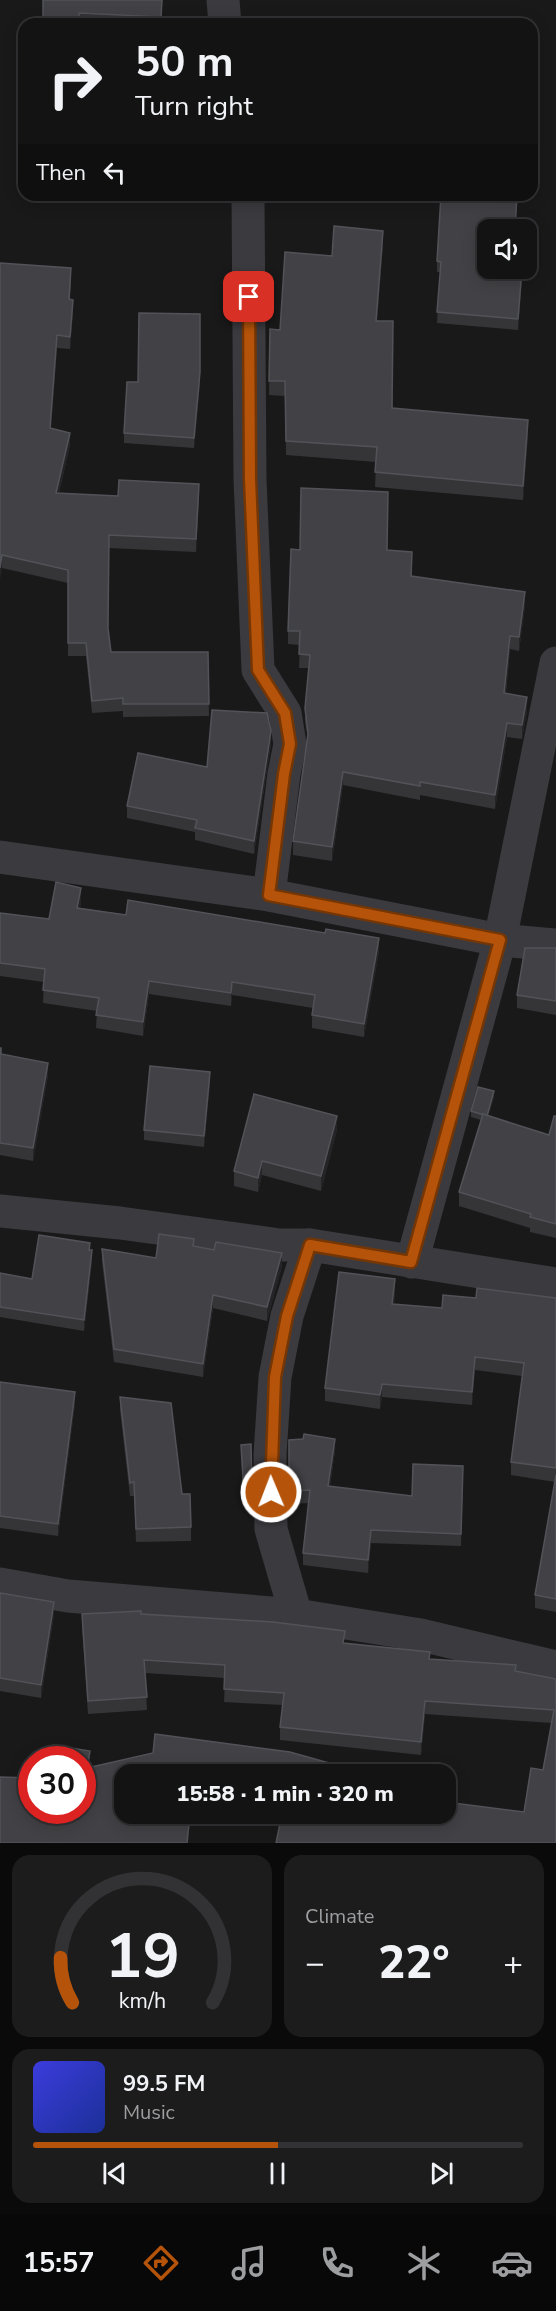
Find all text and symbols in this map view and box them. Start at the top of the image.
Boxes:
text: 50 m [135,34,234,91]
icon: right [36,42,114,120]
text: Turn right [135,88,253,125]
icon: left [98,156,131,189]
text: Then [36,158,86,188]
map controls [477,219,537,279]
button: sound [477,219,537,279]
pin [223,271,274,322]
icon: arrive [232,280,265,313]
position arrow [239,1460,303,1524]
speed limit sign: 30 [18,1746,96,1824]
text: 15:58 · 1 min · 320 m [176,1779,394,1809]
text: Climate [305,1903,374,1930]
text: 19 [105,1914,179,1999]
text: 22° [378,1933,450,1994]
text: − [305,1941,325,1986]
text: + [503,1941,523,1986]
text: km/h [118,1986,166,2016]
text: 99.5 FM [123,2069,205,2099]
text: Music [123,2099,175,2126]
icon: previous [98,2157,131,2190]
icon: pause [261,2157,294,2190]
icon: next [425,2157,458,2190]
icon: directions [140,2242,182,2284]
icon: music [228,2242,270,2284]
icon: phone [316,2242,358,2284]
icon: climate [403,2242,445,2284]
icon: car [491,2242,533,2284]
text: 15:57 [23,2245,94,2282]

